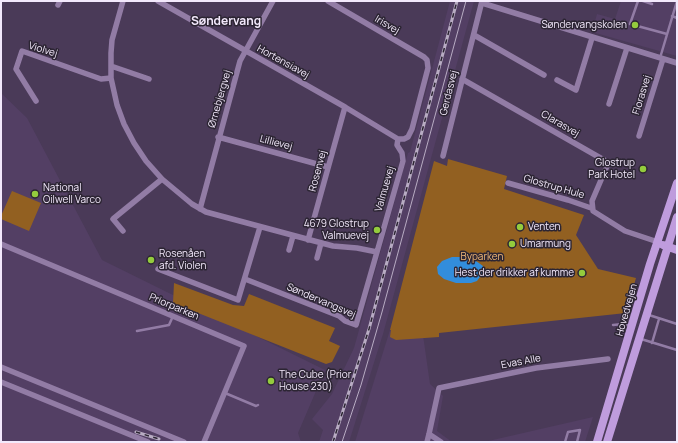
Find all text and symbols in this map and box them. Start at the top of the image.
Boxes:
street label: Irisvej [373,13,401,37]
district label: Søndervang [191,15,261,29]
place label: Søndervangskolen [541,19,627,31]
marker: Søndervangskolen [630,20,640,30]
street label: Violvej [27,40,59,60]
street label: Hortensiavej [255,43,311,81]
street label: Ørnebjergvej [206,69,234,129]
street label: Gerdasvej [438,69,460,117]
street label: Florasvej [630,74,654,116]
street label: Clarasvej [539,108,581,140]
street label: Lillievej [258,133,294,153]
street label: Rosenvej [307,149,329,193]
place label: Glostrup Park Hotel [588,157,635,180]
marker: Glostrup Park Hotel [638,164,648,174]
street label: Valmuevej [373,165,397,213]
street label: Glostrup Hule [522,173,586,201]
place label: National Oilwell Varco [43,182,101,206]
marker: National Oilwell Varco [30,189,40,199]
place label: 4679 Glostrup Valmuevej [304,218,369,242]
place label: Venten [528,221,561,233]
marker: Venten [515,222,525,232]
marker: 4679 Glostrup Valmuevej [372,225,382,235]
place label: Umarmung [520,238,571,250]
marker: Umarmung [507,239,517,249]
place label: Rosenåen afd. Violen [159,248,206,272]
park label: Byparken [461,251,503,263]
marker: Rosenåen afd. Violen [146,255,156,265]
place label: Hest der drikker af kumme [455,267,574,279]
marker: Hest der drikker af kumme [577,268,587,278]
street label: Søndervangsvej [285,281,357,321]
street label: Hovedvejen [614,282,640,338]
street label: Priorparken [147,291,201,323]
street label: Evas Alle [500,352,542,372]
place label: The Cube (Prior House 230) [279,369,351,392]
marker: The Cube (Prior House 230) [266,376,276,386]

